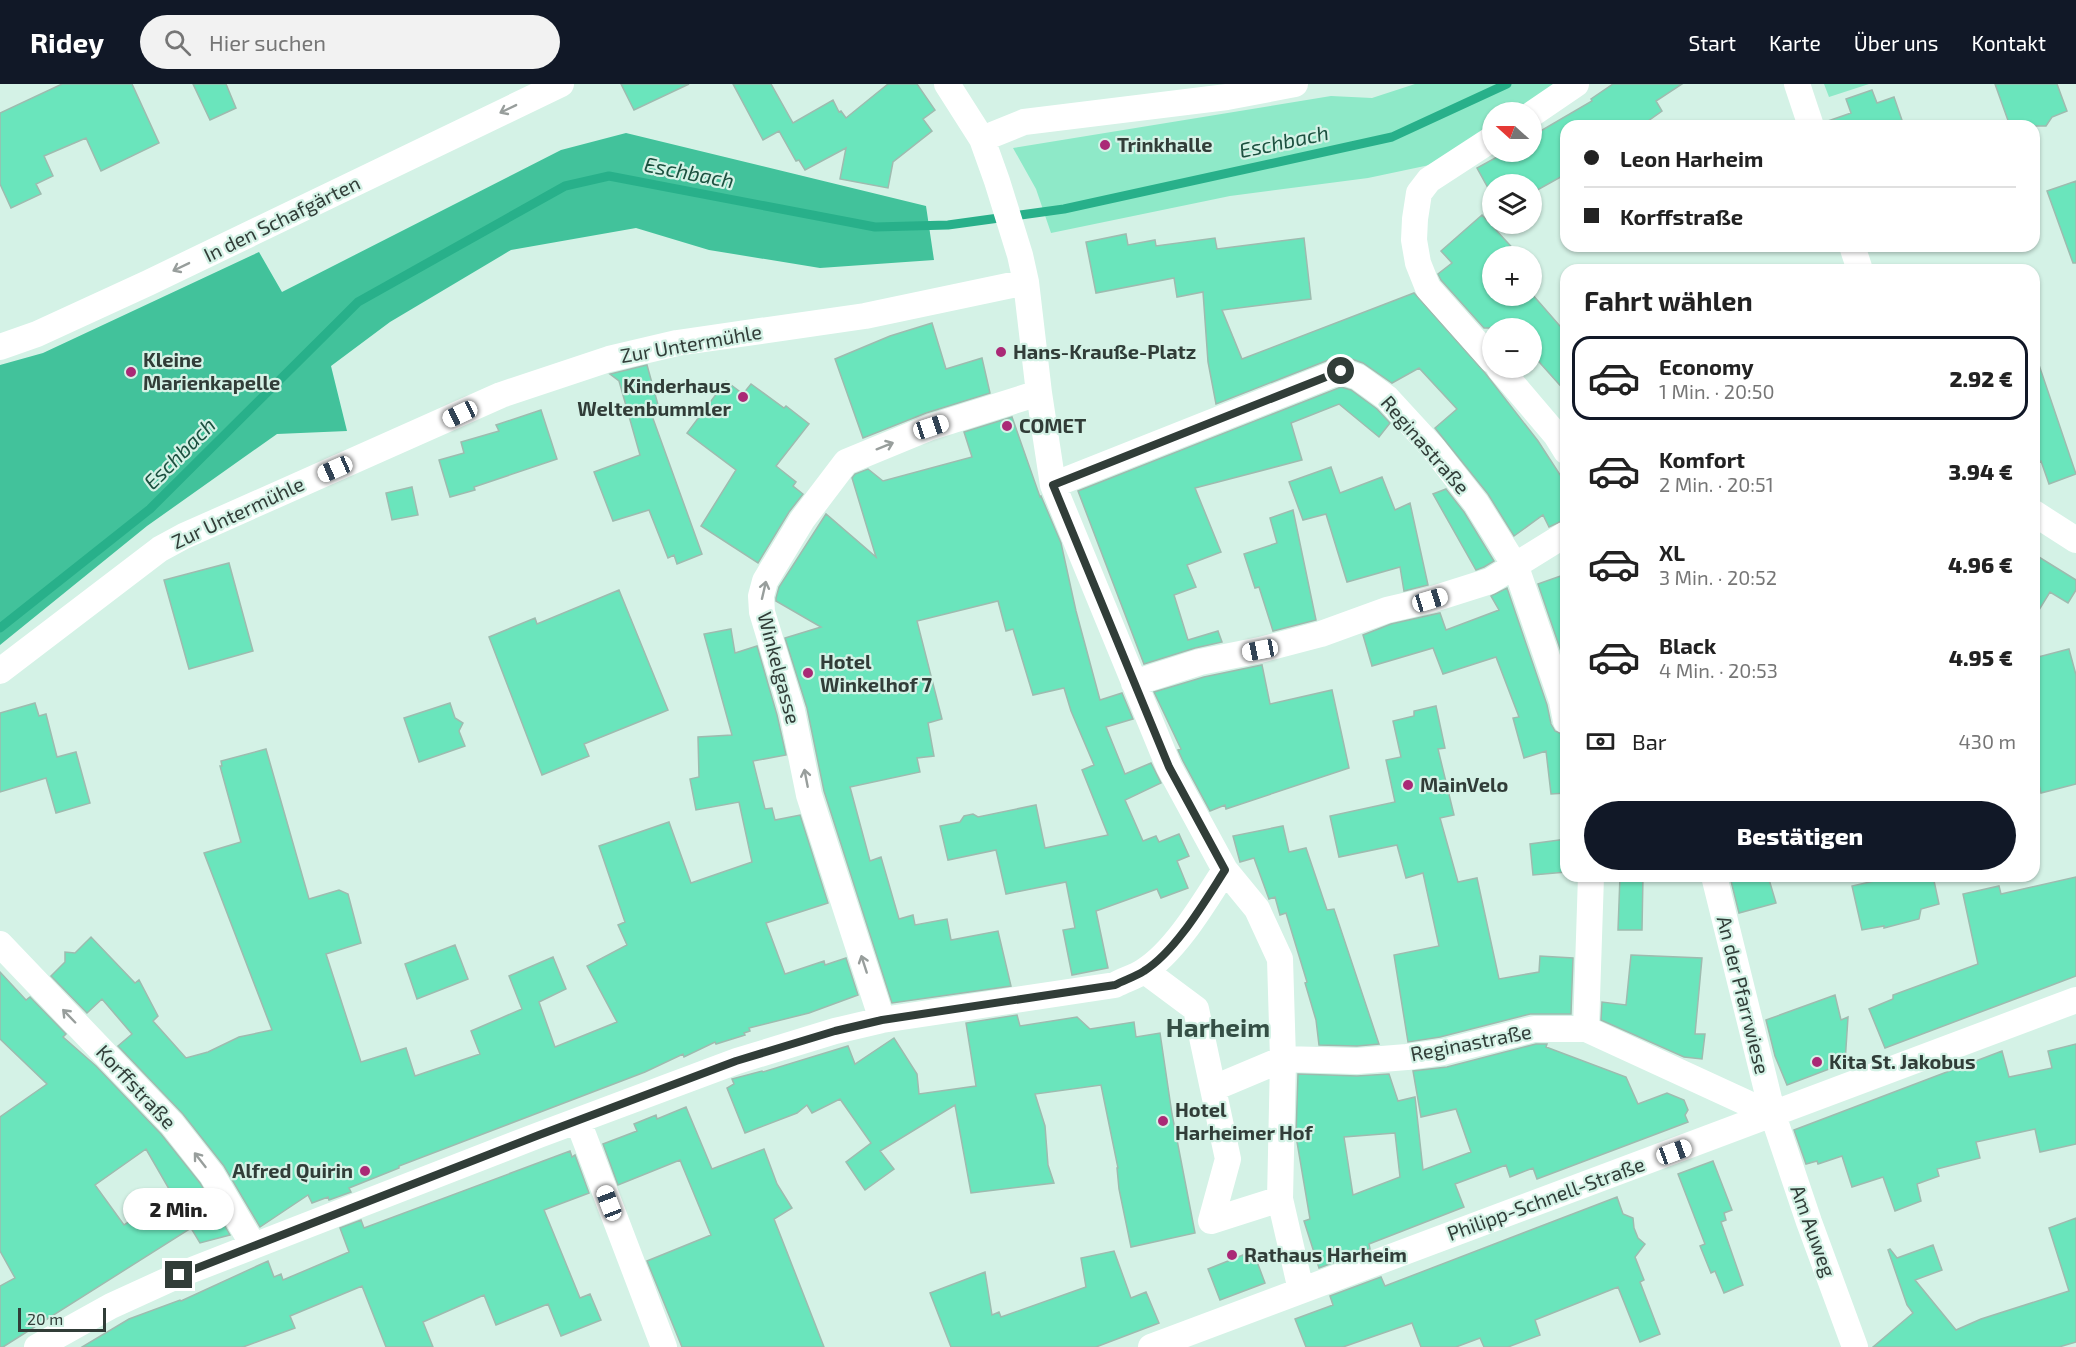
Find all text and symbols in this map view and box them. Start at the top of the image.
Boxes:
search box [140,15,560,69]
text: Ridey [30,25,104,59]
icon: search [161,26,194,59]
text: Hier suchen [209,29,326,55]
text: Start [1689,30,1736,55]
text: Karte [1769,30,1821,55]
text: Über uns [1854,30,1939,55]
text: Kontakt [1972,30,2046,55]
north arrow [1482,102,1542,162]
map controls [1482,102,1542,378]
one-way arrow [499,104,517,116]
water label: Eschbach [1237,119,1331,162]
place label: Trinkhalle [1117,132,1213,156]
marker: Trinkhalle [1098,138,1112,152]
text: Leon Harheim [1620,145,1763,171]
water label: Eschbach [642,151,736,192]
street label: In den Schafgärten [200,170,364,266]
button: layers [1482,174,1542,234]
text: Korffstraße [1620,203,1743,229]
button: + [1482,246,1542,306]
one-way arrow [172,262,190,274]
text: Fahrt wählen [1584,284,1753,316]
button: − [1482,318,1542,378]
street label: Zur Untermühle [618,319,763,367]
place label: Hans-Krauße-Platz [1013,339,1196,363]
marker: Hans-Krauße-Platz [994,345,1008,359]
place label: Kleine Marienkapelle [143,347,280,394]
icon: car [1587,351,1641,405]
text: Economy [1659,353,1754,379]
route start [1327,357,1354,384]
marker: Kleine Marienkapelle [124,365,138,379]
text: 2.92 € [1949,365,2013,391]
place label: Kinderhaus Weltenbummler [577,373,731,420]
text: 1 Min. · 20:50 [1659,379,1775,403]
marker: Kinderhaus Weltenbummler [736,390,750,404]
street label: Reginastraße [1376,390,1475,499]
car [440,398,480,430]
water label: Eschbach [138,412,220,494]
car [911,413,951,441]
place label: COMET [1019,413,1086,437]
marker: COMET [1000,419,1014,433]
one-way arrow [875,440,894,451]
icon: car [1587,444,1641,498]
text: Komfort [1659,446,1745,472]
car [315,453,355,485]
text: 3.94 € [1949,458,2013,484]
street label: Zur Untermühle [168,471,308,553]
text: 2 Min. · 20:51 [1659,472,1774,496]
icon: car [1587,537,1641,591]
text: XL [1659,539,1685,565]
text: 4.96 € [1948,551,2013,577]
text: 3 Min. · 20:52 [1659,565,1777,589]
one-way arrow [758,580,770,599]
car [1410,586,1450,614]
street label: Winkelgasse [753,609,806,726]
icon: car [1587,630,1641,684]
text: Black [1659,632,1716,658]
car [1241,638,1279,662]
text: 4.95 € [1949,644,2013,670]
place label: Hotel Winkelhof 7 [820,649,933,696]
text: 4 Min. · 20:53 [1659,658,1778,682]
marker: Hotel Winkelhof 7 [801,666,815,680]
icon: cash [1584,725,1617,758]
text: Bar [1632,728,1667,754]
text: 430 m [1959,729,2016,753]
one-way arrow [800,769,811,788]
place label: MainVelo [1420,772,1508,796]
marker: MainVelo [1401,778,1415,792]
button: Bestätigen [1584,801,2016,870]
street label: An der Pfarrwiese [1713,913,1775,1076]
one-way arrow [858,955,869,974]
one-way arrow [62,1008,76,1023]
district label: Harheim [1166,1011,1270,1042]
street label: Reginastraße [1408,1019,1533,1066]
street label: Korffstraße [92,1039,182,1133]
place label: Kita St. Jakobus [1829,1049,1976,1073]
marker: Kita St. Jakobus [1810,1055,1824,1069]
place label: Hotel Harheimer Hof [1175,1097,1314,1144]
marker: Hotel Harheimer Hof [1156,1114,1170,1128]
car [1654,1137,1694,1167]
street label: Philipp-Schnell-Straße [1444,1151,1648,1245]
one-way arrow [193,1153,207,1168]
place label: Alfred Quirin [232,1158,353,1183]
marker: Alfred Quirin [358,1164,372,1178]
street label: Am Auweg [1786,1181,1842,1280]
car [594,1183,624,1223]
callout: 2 Min. [124,1188,234,1230]
text: 2 Min. [150,1197,207,1221]
place label: Rathaus Harheim [1244,1242,1407,1266]
marker: Rathaus Harheim [1225,1248,1239,1262]
route end [165,1261,192,1288]
scale bar [18,1305,106,1332]
text: 20 m [27,1309,63,1328]

